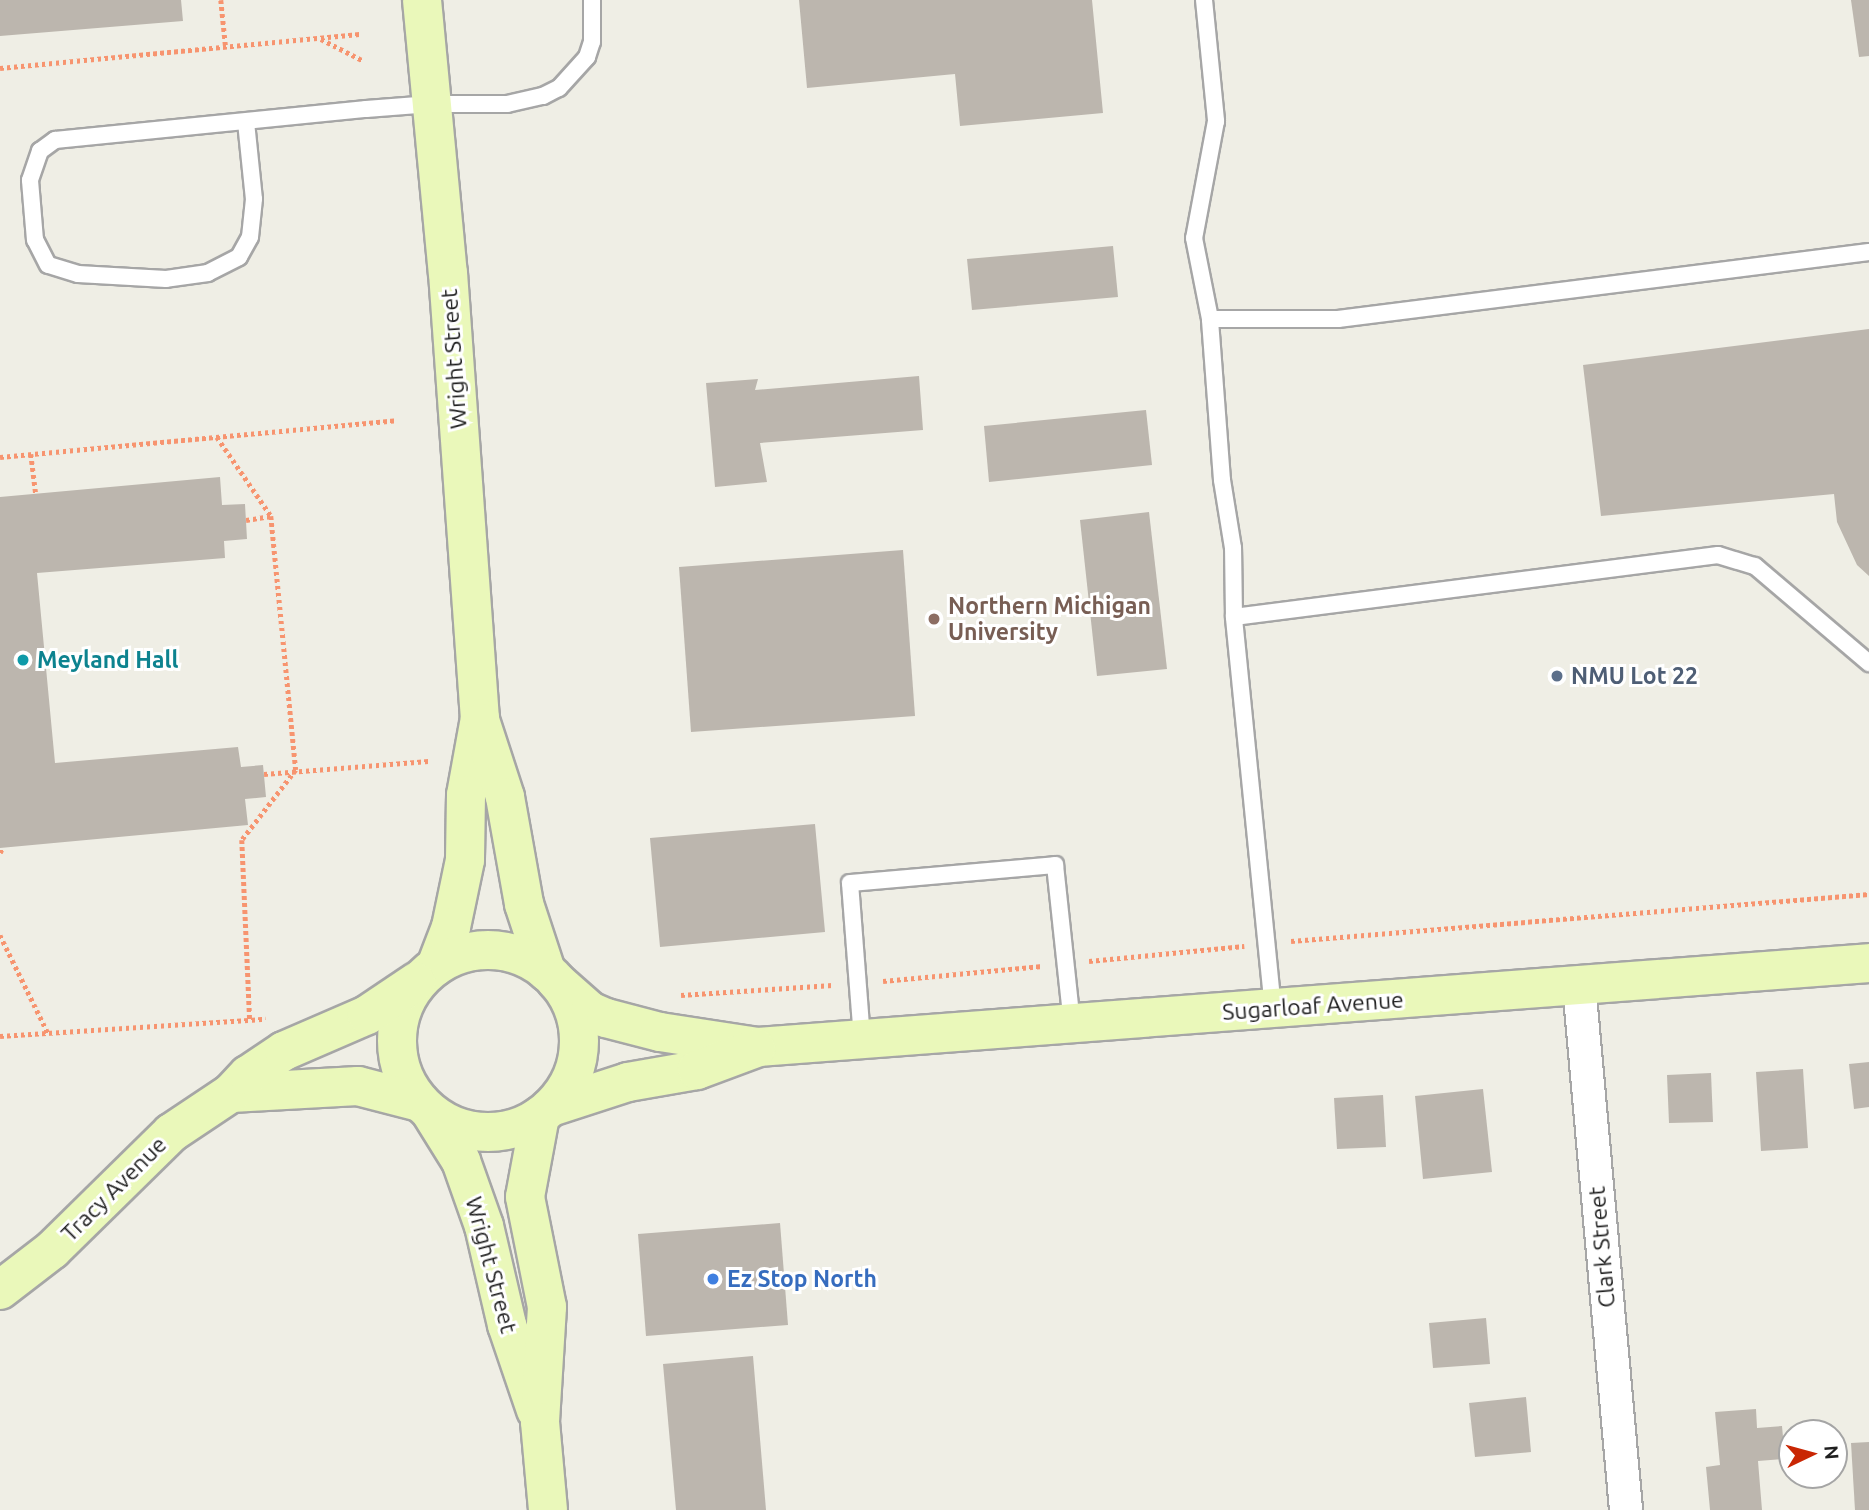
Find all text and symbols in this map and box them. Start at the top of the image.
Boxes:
street label: Wright Street [435,288,473,430]
place label: Northern Michigan University [948,592,1151,646]
marker: Northern Michigan University [926,611,942,627]
place label: Meyland Hall [37,646,178,674]
marker: Meyland Hall [15,652,31,668]
place label: NMU Lot 22 [1571,662,1698,690]
marker: NMU Lot 22 [1549,668,1565,684]
street label: Sugarloaf Avenue [1221,986,1405,1026]
street label: Tracy Avenue [56,1131,172,1247]
street label: Clark Street [1583,1185,1621,1309]
street label: Wright Street [460,1194,522,1336]
place label: Ez Stop North [727,1265,877,1293]
marker: Ez Stop North [705,1271,721,1287]
north arrow [1778,1419,1848,1489]
text: N [1820,1444,1844,1460]

